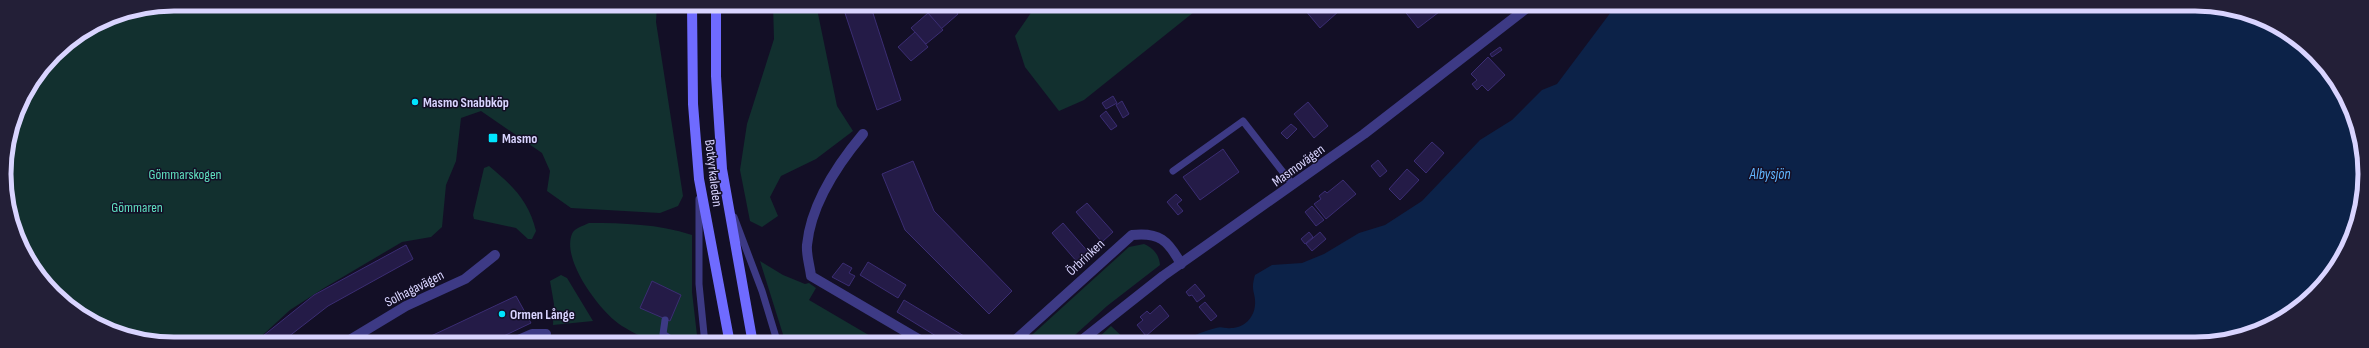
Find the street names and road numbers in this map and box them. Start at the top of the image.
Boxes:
street label: Botkyrkaleden [701,139,726,208]
street label: Masmovägen [1269,141,1328,190]
street label: Örbrinken [1063,235,1108,279]
street label: Solhagavägen [382,266,447,311]

